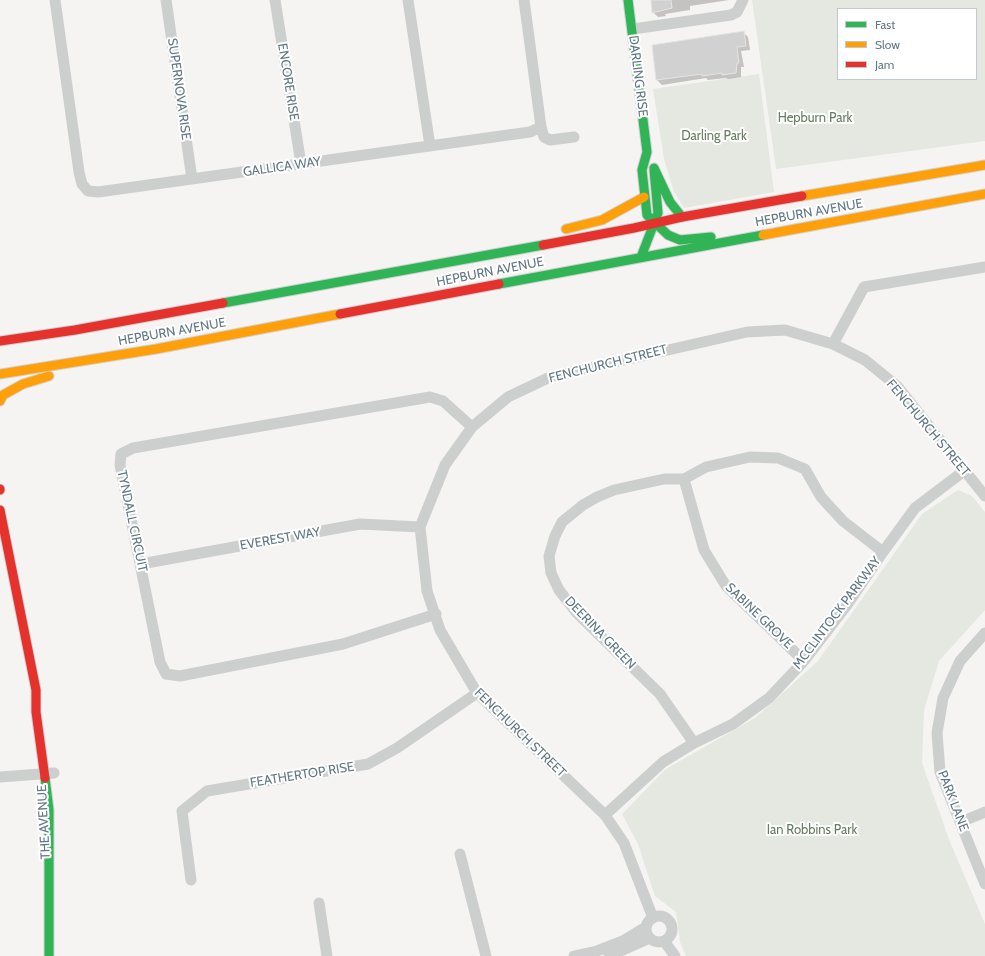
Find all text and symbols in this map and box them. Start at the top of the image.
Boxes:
legend [837,8,977,80]
text: Fast [875,17,895,32]
street label: DARLING RISE [625,34,651,118]
street label: SUPERNOVA RISE [164,37,194,141]
text: Slow [875,37,900,52]
street label: ENCORE RISE [274,42,302,122]
text: Jam [875,57,894,72]
park label: Hepburn Park [778,110,852,126]
park label: Darling Park [681,128,747,144]
street label: GALLICA WAY [242,154,322,180]
street label: HEPBURN AVENUE [754,196,864,230]
street label: HEPBURN AVENUE [435,254,545,290]
street label: HEPBURN AVENUE [117,315,227,349]
street label: FENCHURCH STREET [547,342,669,386]
street label: FENCHURCH STREET [883,376,973,480]
street label: TYNDALL CIRCUIT [114,469,150,573]
street label: EVEREST WAY [239,524,321,554]
street label: MCCLINTOCK PARKWAY [790,554,884,672]
street label: SABINE GROVE [722,580,796,652]
street label: DEERINA GREEN [561,593,639,673]
street label: FENCHURCH STREET [471,685,569,781]
street label: FEATHERTOP RISE [249,759,355,791]
street label: PARK LANE [934,768,972,834]
street label: THE AVENUE [34,784,54,860]
park label: Ian Robbins Park [767,822,857,838]

